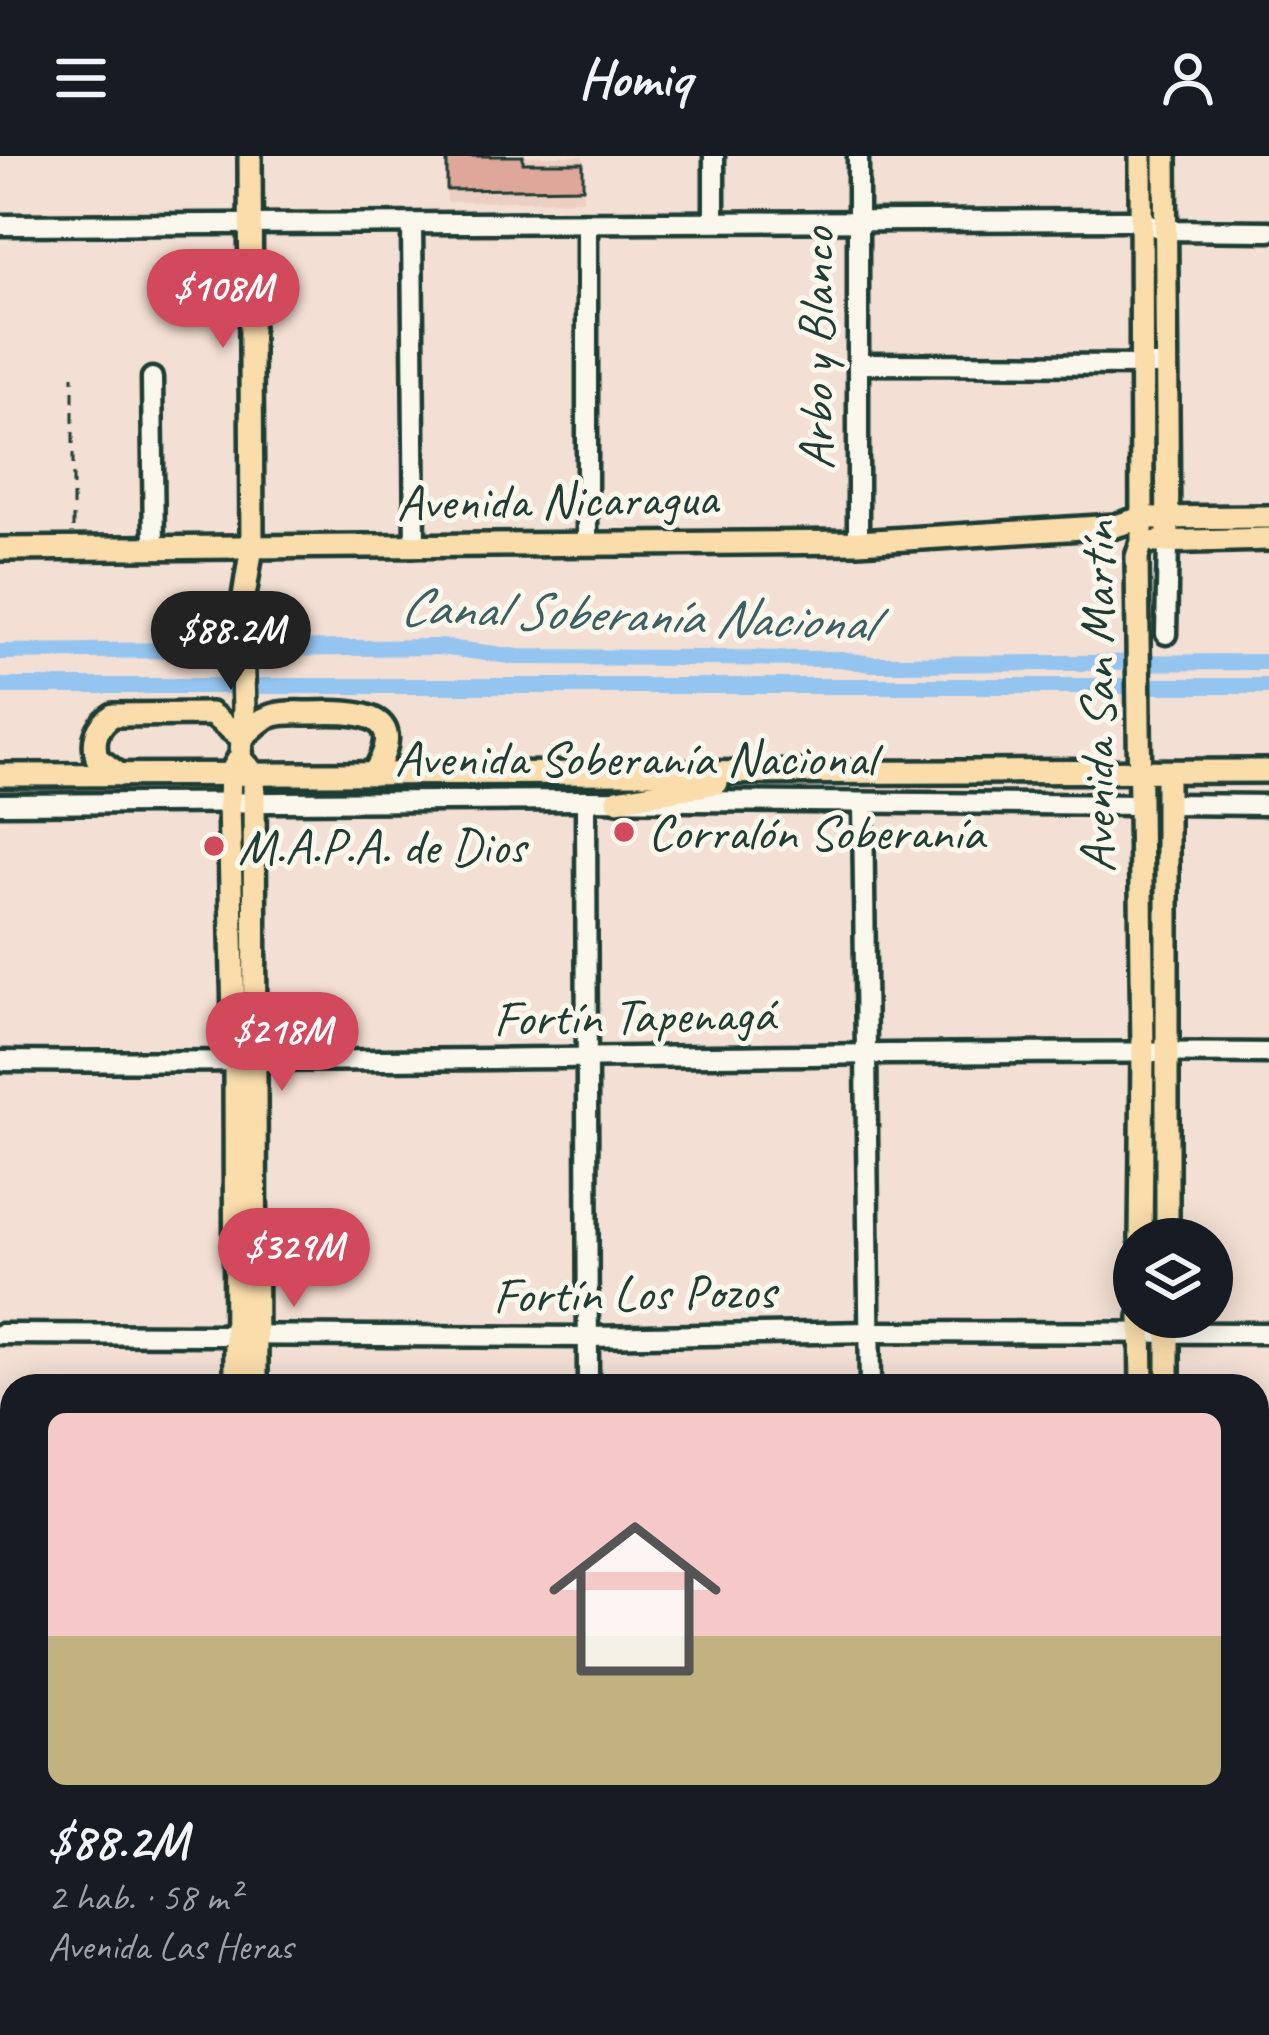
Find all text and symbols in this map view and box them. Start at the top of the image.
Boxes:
text: Homiq [578,44,691,112]
icon: menu [48,45,114,111]
icon: person [1155,45,1221,111]
street label: Arbo y Blanco [784,225,848,470]
pin: $108M [139,249,307,351]
text: $108M [174,263,272,312]
street label: Avenida Nicaragua [396,465,722,535]
street label: Avenida San Martín [1065,519,1129,873]
water label: Canal Soberanía Nacional [398,572,890,657]
pin: $88.2M [133,591,329,693]
text: $88.2M [178,605,284,654]
street label: Avenida Soberanía Nacional [395,726,884,790]
place label: Corralón Soberanía [648,800,988,864]
place label: M.A.P.A. de Dios [238,814,529,878]
marker: Corralón Soberanía [611,819,637,845]
marker: M.A.P.A. de Dios [201,833,227,859]
street label: Fortín Tapenagá [493,981,780,1050]
pin: $218M [198,992,366,1094]
text: $218M [233,1006,331,1055]
pin: $329M [210,1208,378,1310]
map controls [1113,1218,1233,1338]
button: layers [1113,1218,1233,1338]
text: $329M [245,1222,343,1271]
street label: Fortín Los Pozos [492,1258,780,1327]
icon: home [527,1491,743,1707]
text: $88.2M [48,1809,187,1873]
text: 2 hab. · 58 m² [48,1873,240,1922]
text: Avenida Las Heras [48,1922,293,1971]

